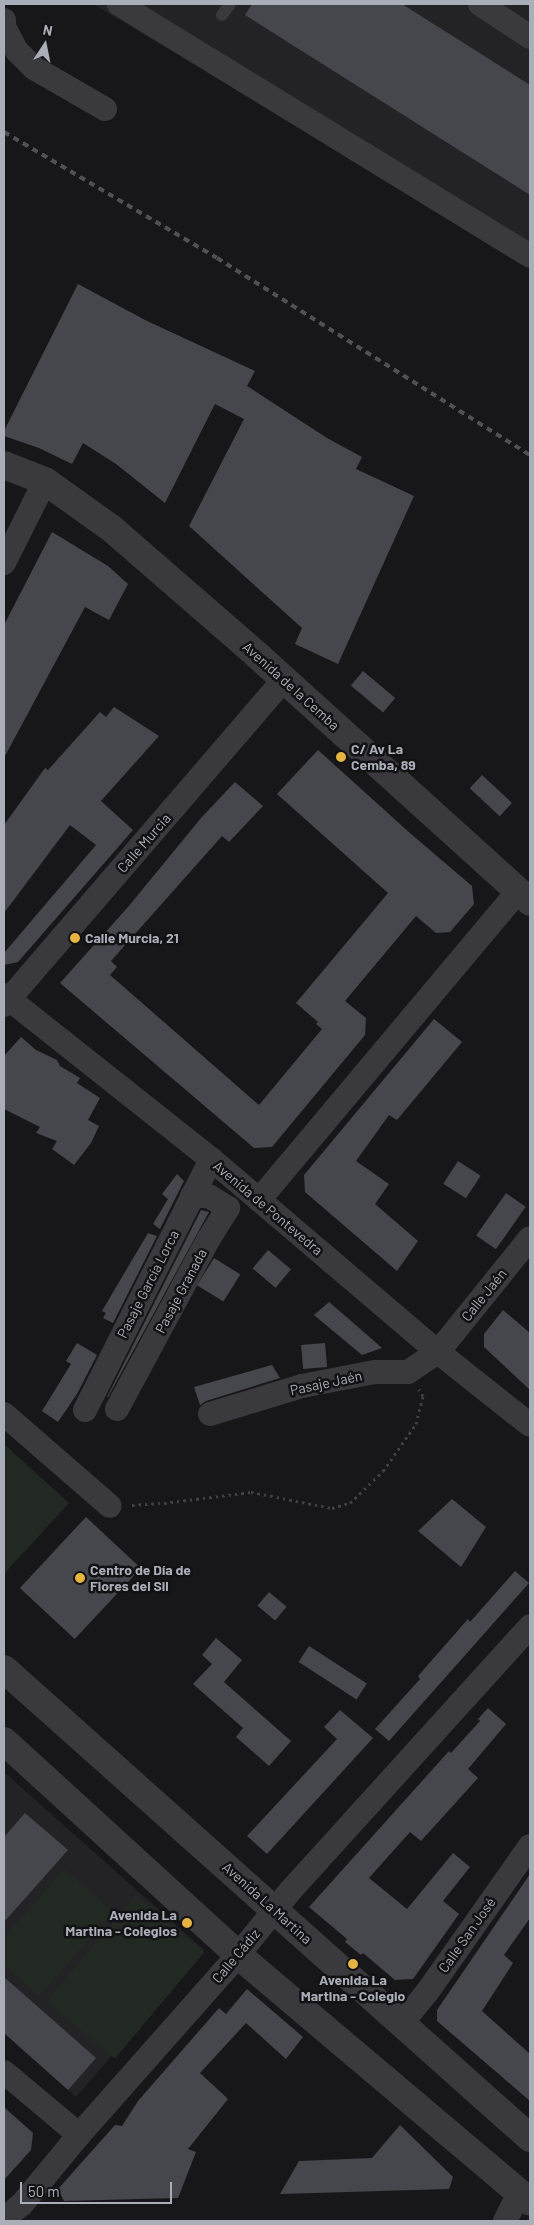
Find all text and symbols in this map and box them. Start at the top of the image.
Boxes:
north arrow [20,20,70,70]
text: N [42,21,54,39]
street label: Avenida de la Cemba [239,638,343,734]
place label: C/ Av La Cemba, 89 [351,741,416,774]
marker: C/ Av La Cemba, 89 [335,751,347,763]
street label: Calle Murcia [114,810,174,876]
place label: Calle Murcia, 21 [85,930,179,946]
marker: Calle Murcia, 21 [69,932,81,944]
street label: Avenida de Pontevedra [210,1157,326,1259]
street label: Pasaje García Lorca [114,1227,182,1341]
street label: Pasaje Granada [152,1246,210,1336]
street label: Calle Jaén [458,1265,510,1325]
street label: Pasaje Jaén [288,1367,364,1399]
place label: Centro de Día de Flores del Sil [90,1562,191,1594]
marker: Centro de Día de Flores del Sil [74,1572,86,1584]
street label: Avenida La Martina [219,1858,315,1948]
street label: Calle San José [435,1894,499,1976]
place label: Avenida La Martina - Colegios [65,1907,177,1940]
marker: Avenida La Martina - Colegios [181,1917,193,1929]
street label: Calle Cádiz [209,1926,263,1986]
marker: Avenida La Martina - Colegio [347,1958,359,1970]
place label: Avenida La Martina - Colegio [301,1972,405,2004]
scale bar [22,2172,175,2204]
text: 50 m [28,2182,60,2200]

